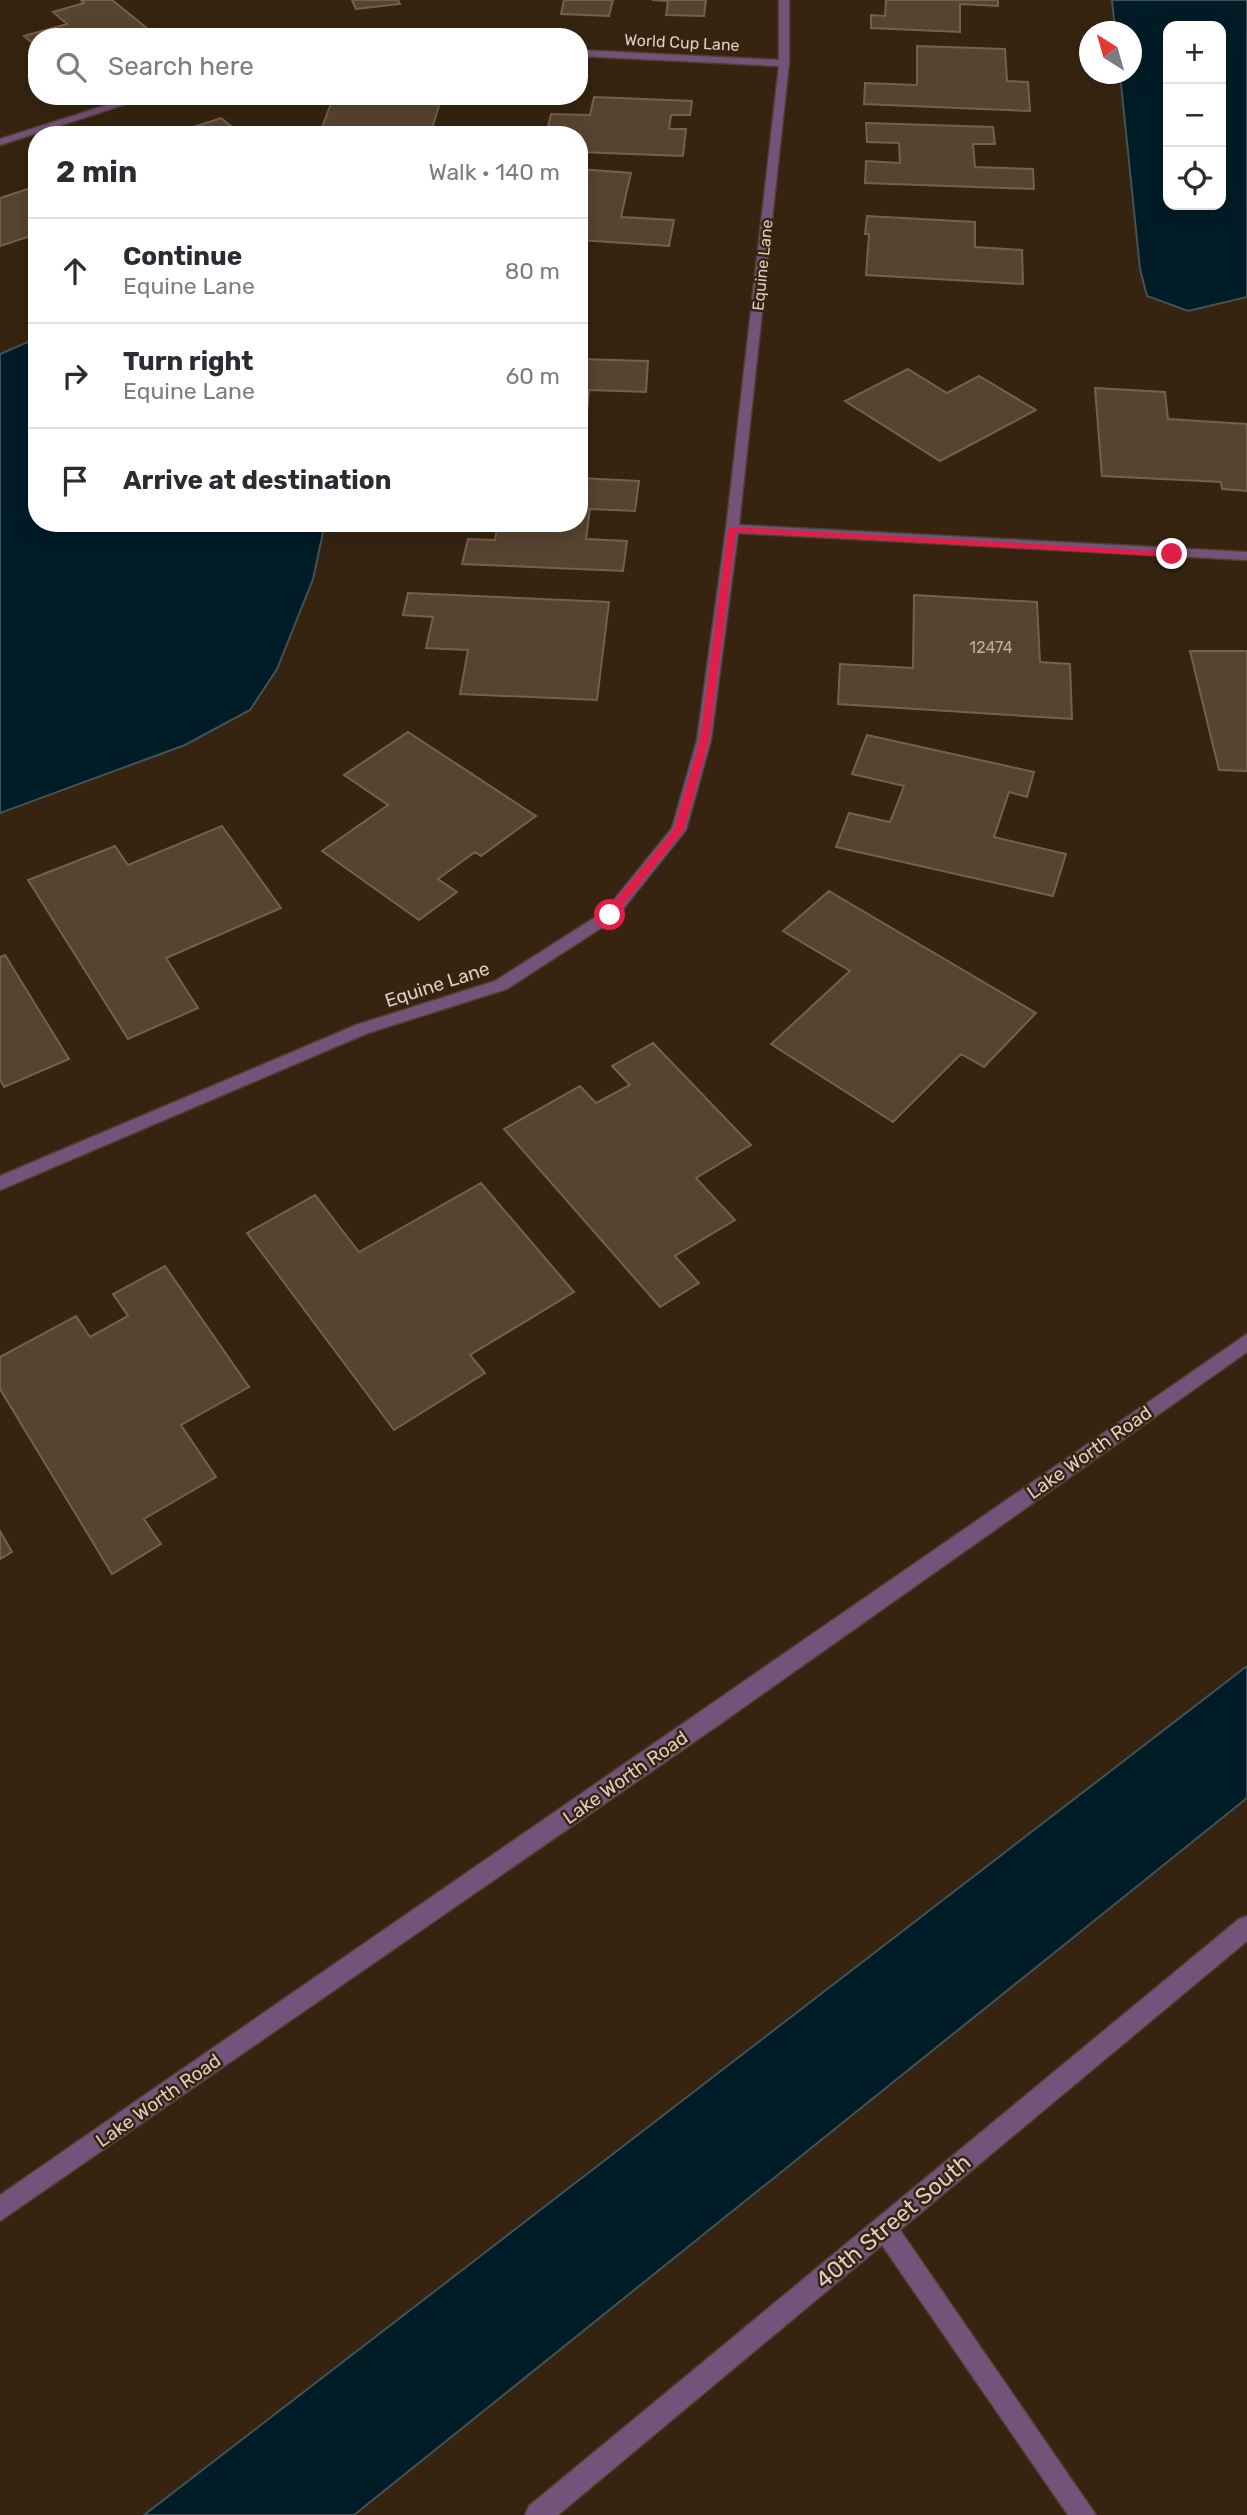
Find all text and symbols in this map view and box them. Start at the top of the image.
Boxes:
north arrow [1079,21,1142,84]
map controls [1163,21,1226,210]
button: + [1163,21,1226,84]
search box [28,28,588,105]
street label: World Cup Lane [624,30,740,55]
icon: search [52,48,90,86]
text: Search here [108,51,254,82]
button: − [1163,84,1226,147]
button: locate [1163,147,1226,210]
text: 2 min [56,154,137,190]
text: Walk · 140 m [428,158,560,186]
street label: Equine Lane [748,218,777,312]
text: Continue [123,241,242,272]
icon: ahead [56,252,94,290]
text: 80 m [505,257,560,285]
text: Equine Lane [123,272,255,300]
text: Turn right [123,346,253,377]
icon: right [56,357,94,395]
text: 60 m [505,362,560,390]
text: Equine Lane [123,377,255,405]
icon: arrive [56,462,94,500]
text: Arrive at destination [123,465,391,496]
route end [1156,538,1187,569]
house number: 12474 [969,638,1013,657]
route start [594,899,625,930]
street label: Equine Lane [382,957,493,1012]
street label: Lake Worth Road [1022,1401,1156,1504]
street label: Lake Worth Road [558,1726,692,1829]
street label: Lake Worth Road [91,2049,225,2152]
street label: 40th Street South [810,2148,976,2294]

